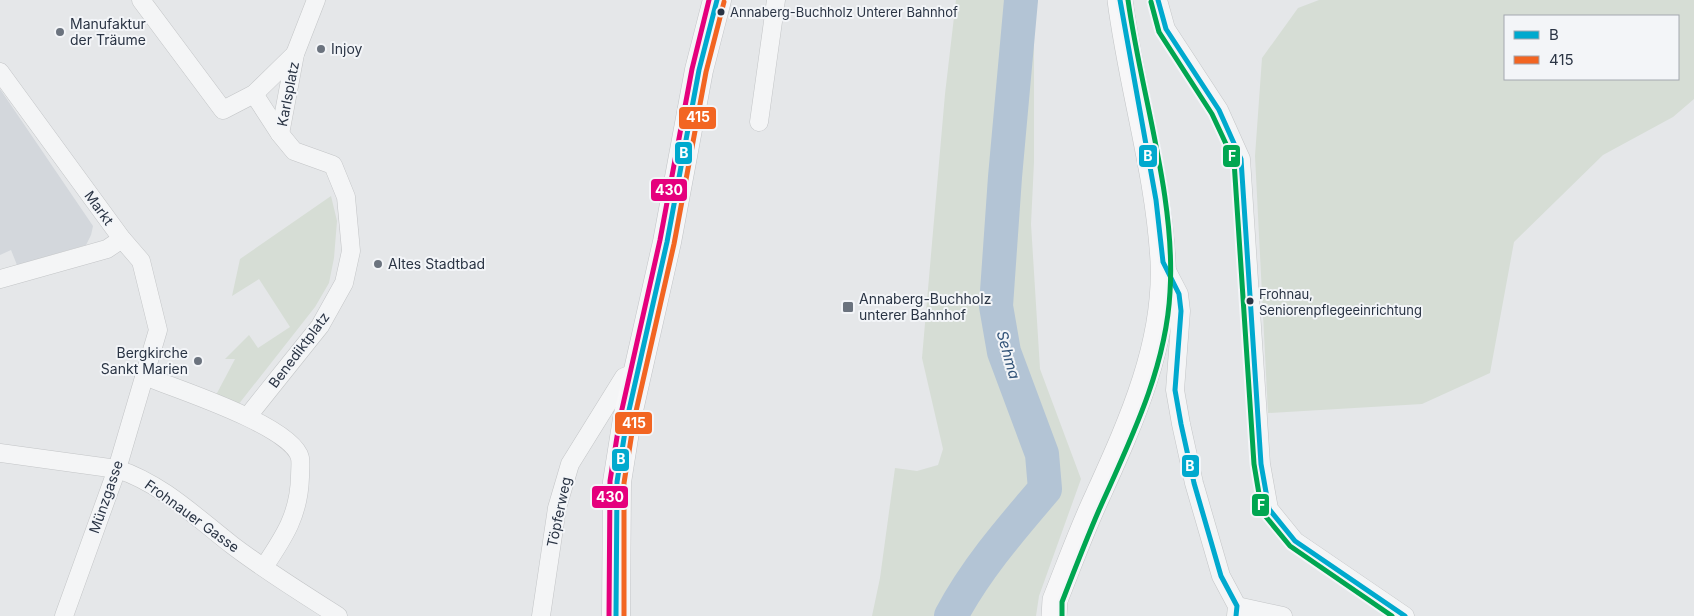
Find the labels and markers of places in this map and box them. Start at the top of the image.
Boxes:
place label: Annaberg-Buchholz Unterer Bahnhof [730,4,958,20]
marker: Annaberg-Buchholz Unterer Bahnhof [716,7,726,17]
place label: Manufaktur der Träume [70,15,146,48]
marker: Manufaktur der Träume [54,26,66,38]
place label: Injoy [331,40,363,57]
marker: Injoy [315,43,327,55]
place label: Altes Stadtbad [388,255,485,272]
marker: Altes Stadtbad [372,258,384,270]
place label: Frohnau, Seniorenpflegeeinrichtung [1259,286,1422,318]
place label: Annaberg-Buchholz unterer Bahnhof [859,290,991,323]
marker: Frohnau, Seniorenpflegeeinrichtung [1245,296,1255,306]
marker: Annaberg-Buchholz unterer Bahnhof [841,300,855,314]
place label: Bergkirche Sankt Marien [101,344,188,377]
marker: Bergkirche Sankt Marien [192,355,204,367]

